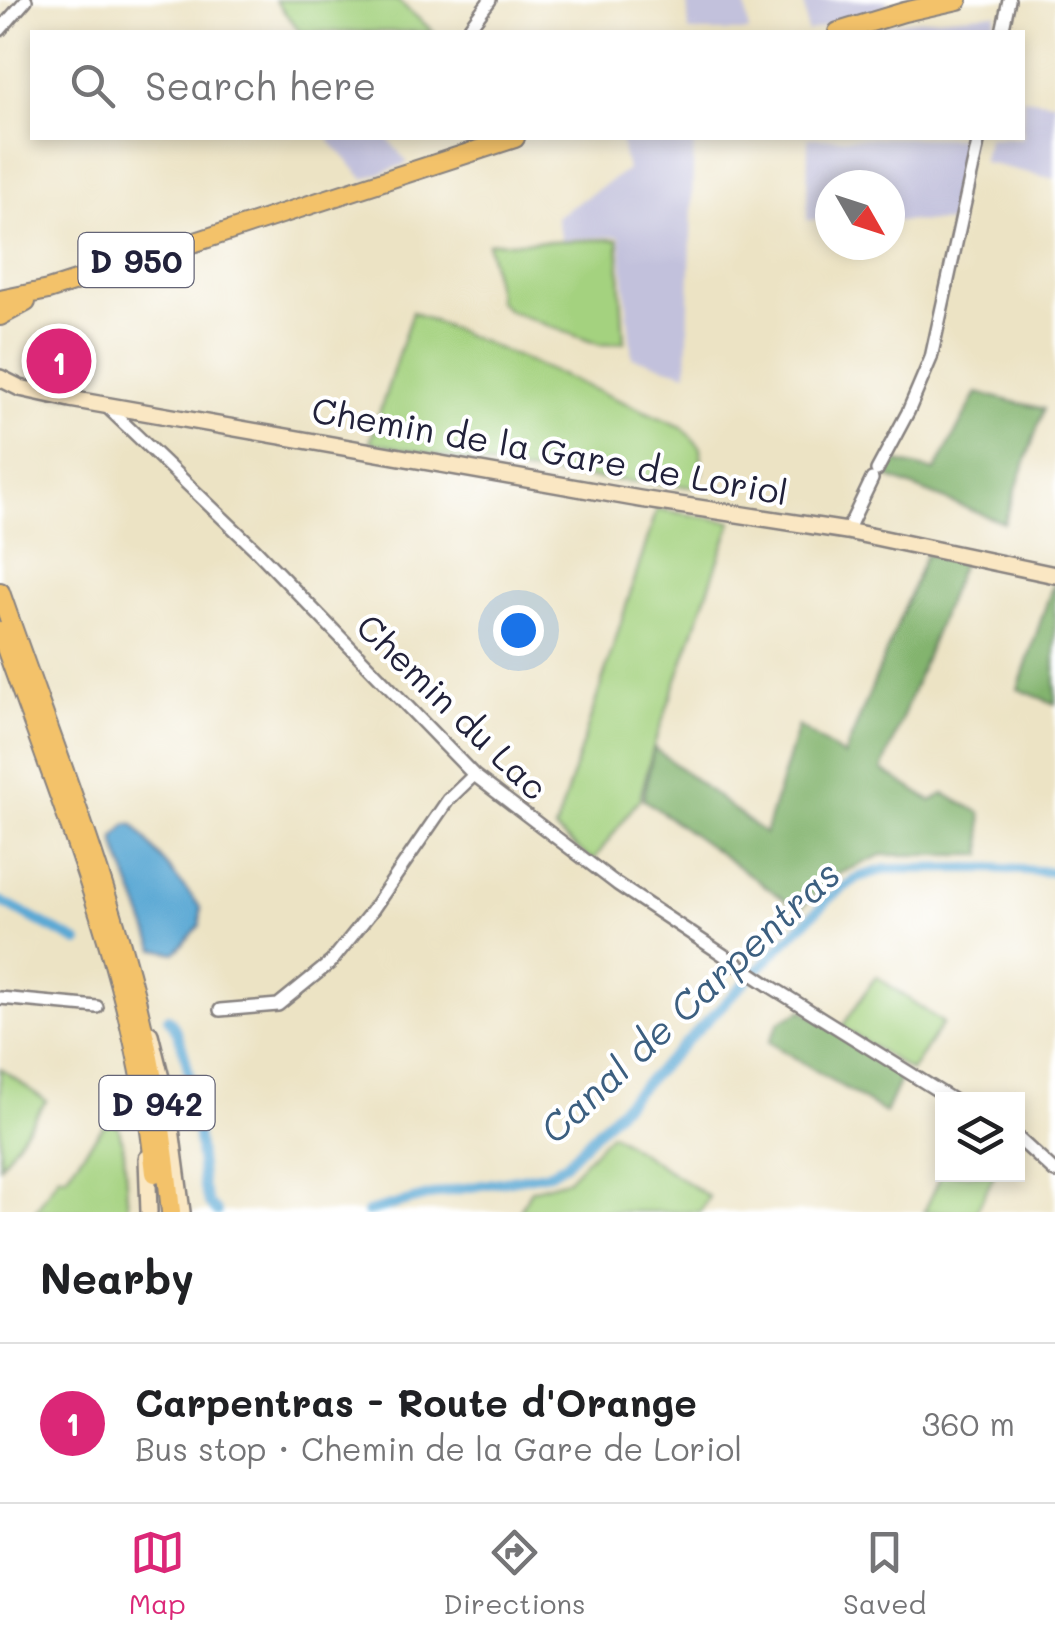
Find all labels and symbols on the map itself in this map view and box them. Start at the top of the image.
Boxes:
north arrow [815,170,905,260]
road number: D 950 [78,233,194,287]
pin: 1 [27,324,92,398]
street label: Chemin de la Gare de Loriol [308,385,792,515]
street label: Chemin du Lac [347,603,559,809]
your location [493,605,544,656]
water label: Canal de Carpentras [528,849,850,1153]
road number: D 942 [100,1076,214,1130]

